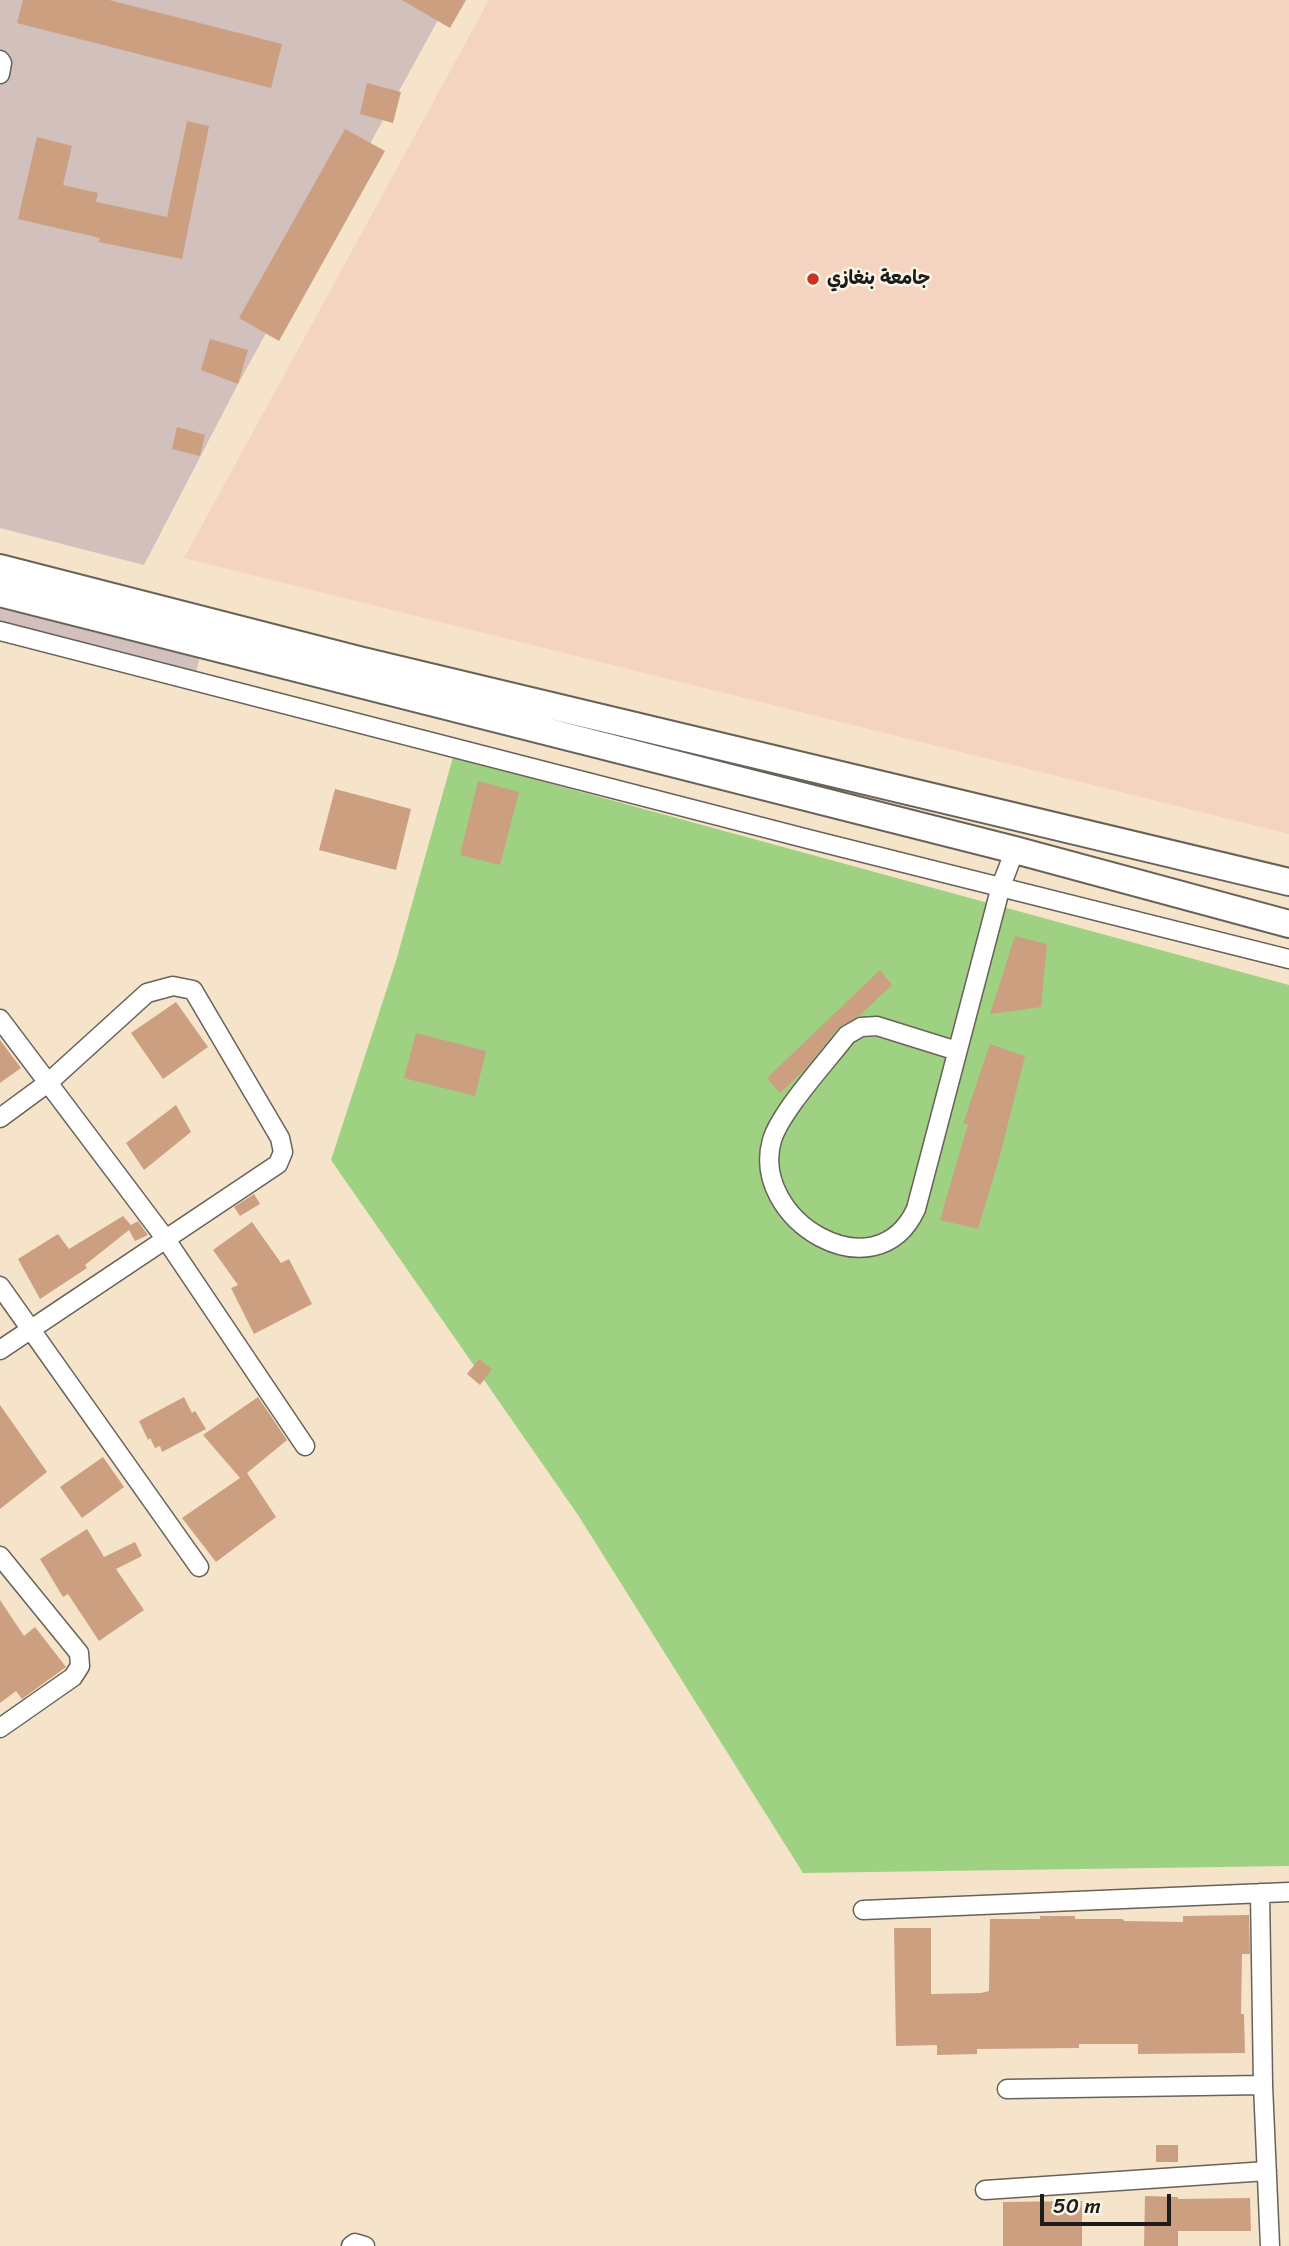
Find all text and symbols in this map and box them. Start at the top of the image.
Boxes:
place label: جامعة بنغازي [827,268,930,290]
marker: جامعة بنغازي [805,271,821,287]
scale bar [1044,2180,1175,2224]
text: 50 m [1053,2187,1101,2225]

